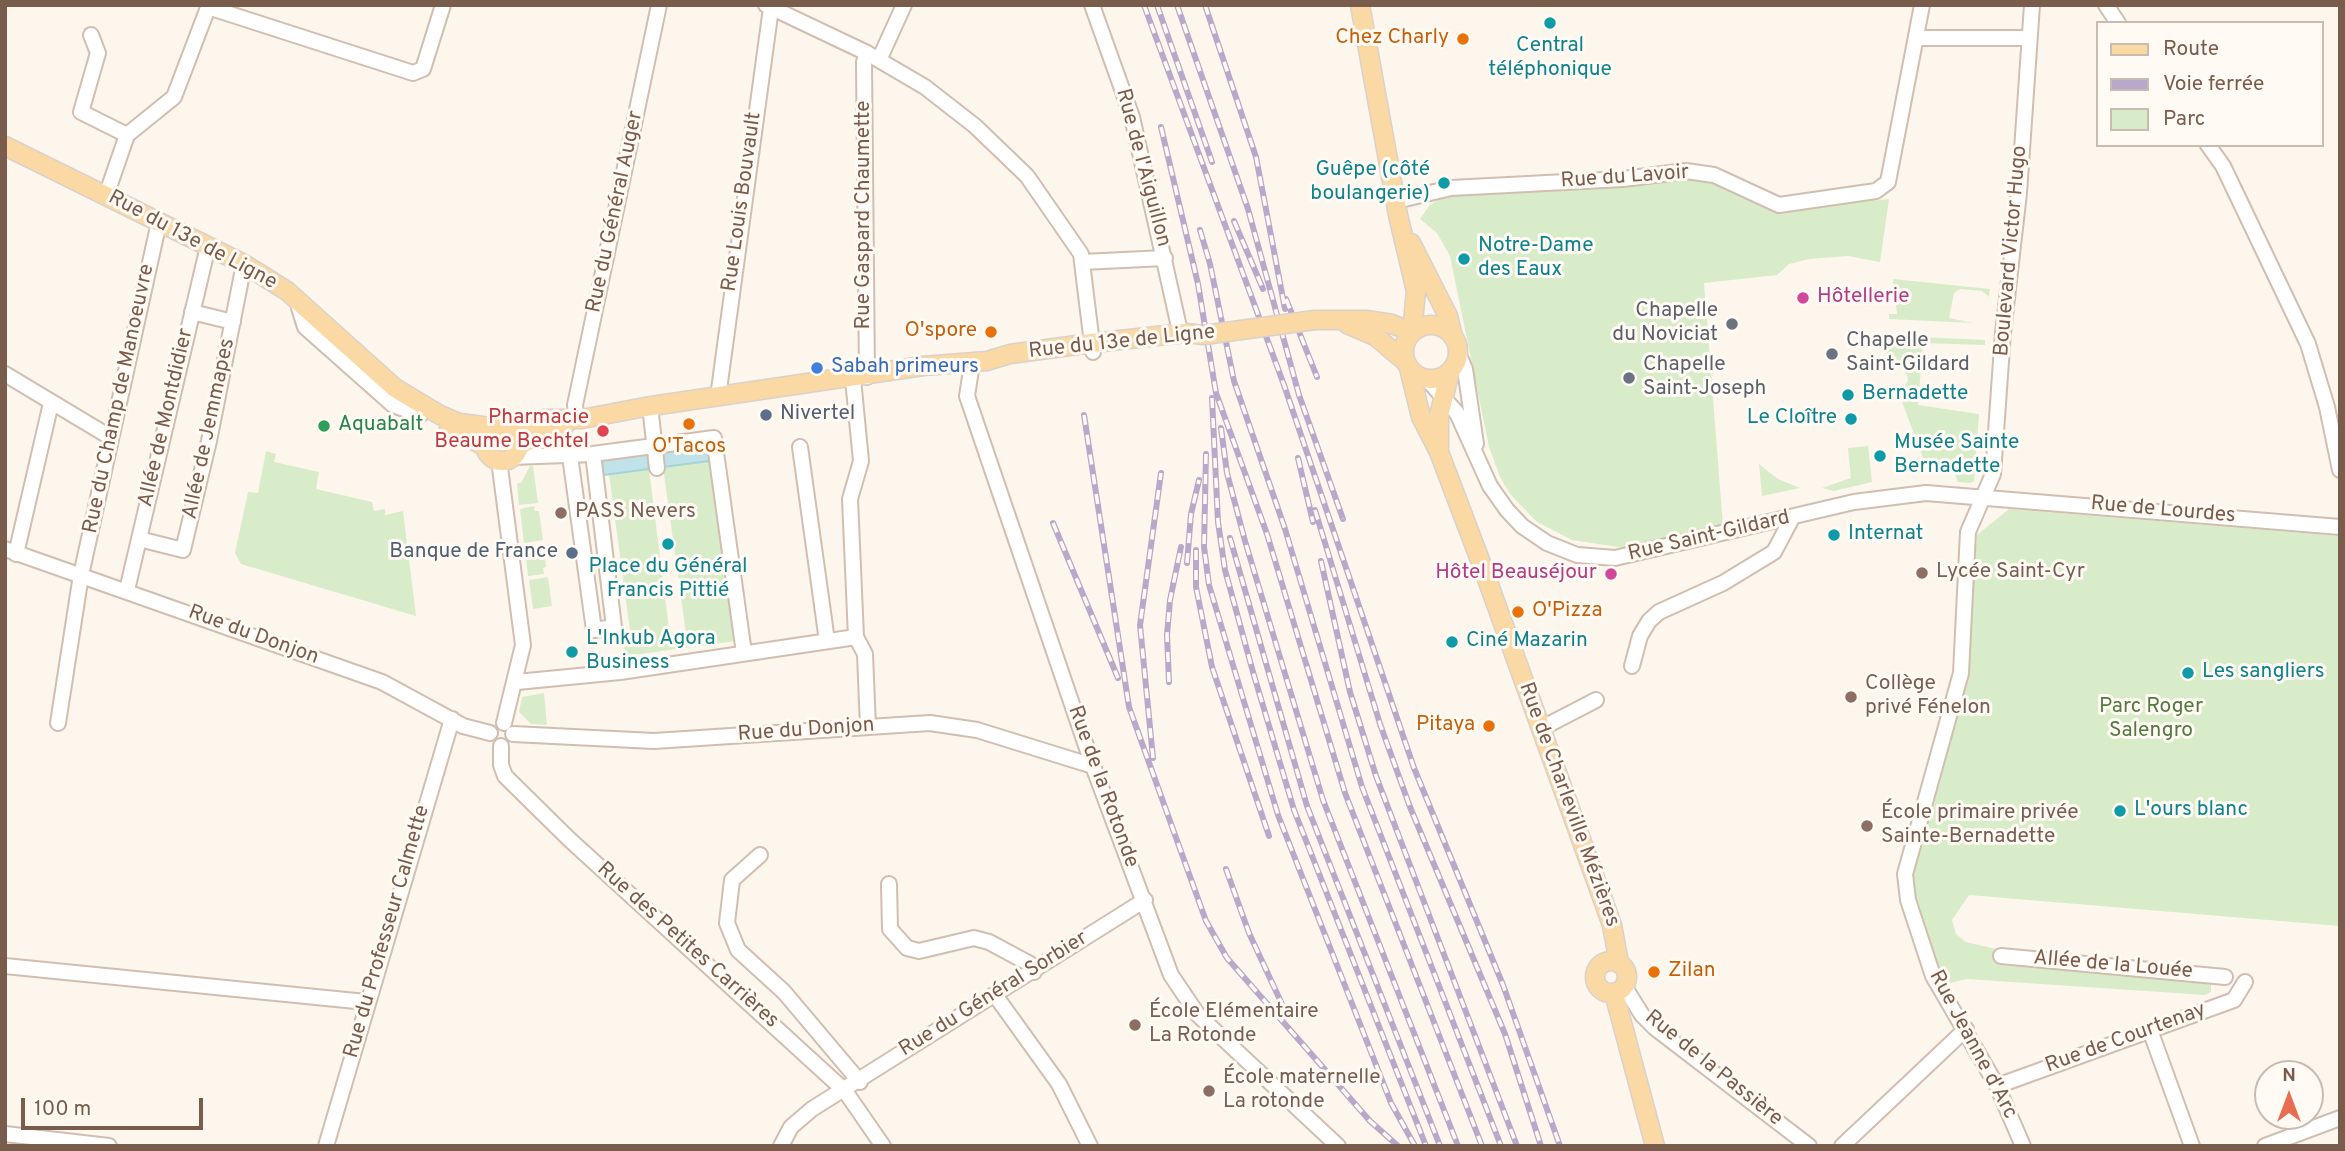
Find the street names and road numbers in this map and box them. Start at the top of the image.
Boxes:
street label: Rue de l'Aiguillon [1109,86,1175,250]
street label: Rue Gaspard Chaumette [852,100,878,330]
street label: Rue du Général Auger [582,109,650,315]
street label: Rue Louis Bouvault [718,110,768,294]
street label: Boulevard Victor Hugo [1990,145,2034,357]
street label: Rue du Lavoir [1560,161,1690,195]
street label: Rue du 13e de Ligne [103,186,281,296]
street label: Rue du Champ de Manoeuvre [79,262,161,536]
street label: Rue du 13e de Ligne [1027,321,1217,365]
street label: Allée de Montdidier [134,326,200,510]
street label: Allée de Jemmapes [179,336,241,522]
street label: Rue de Lourdes [2089,492,2237,530]
street label: Rue Saint-Gildard [1626,506,1792,568]
street label: Rue du Donjon [184,601,322,671]
street label: Rue de Charleville Mézières [1512,679,1624,931]
street label: Rue de la Rotonde [1061,703,1143,871]
street label: Rue du Donjon [737,714,875,748]
street label: Rue du Professeur Calmette [340,803,436,1061]
street label: Rue des Petites Carrières [591,858,783,1034]
street label: Rue du Général Sorbier [895,927,1093,1063]
street label: Allée de la Louée [2032,946,2194,986]
street label: Rue Jeanne d'Arc [1922,966,2022,1124]
street label: Rue de Courtenay [2042,998,2210,1080]
street label: Rue de la Passière [1639,1006,1787,1132]

